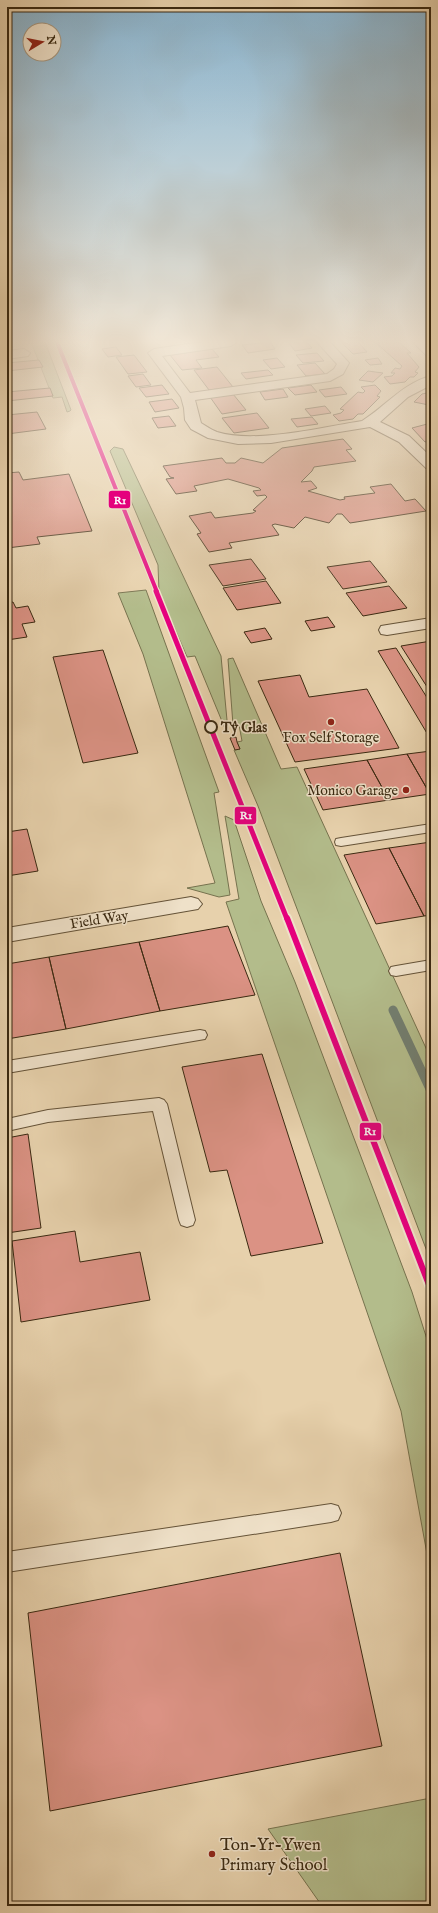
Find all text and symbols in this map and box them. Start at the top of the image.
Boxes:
north arrow [22,22,62,62]
text: N [43,34,59,47]
line badge: R1 [108,490,131,509]
text: R1 [114,494,126,508]
marker: Fox Self Storage [326,717,336,727]
place label: Tŷ Glas [220,719,267,737]
marker: Tŷ Glas [204,720,218,734]
place label: Fox Self Storage [283,729,380,747]
place label: Monico Garage [307,782,399,800]
marker: Monico Garage [401,785,411,795]
line badge: R1 [234,806,257,825]
text: R1 [240,809,252,823]
street label: Field Way [69,906,130,933]
line badge: R1 [359,1122,382,1141]
text: R1 [364,1125,376,1139]
place label: Ton-Yr-Ywen Primary School [220,1835,328,1876]
marker: Ton-Yr-Ywen Primary School [207,1849,217,1859]

